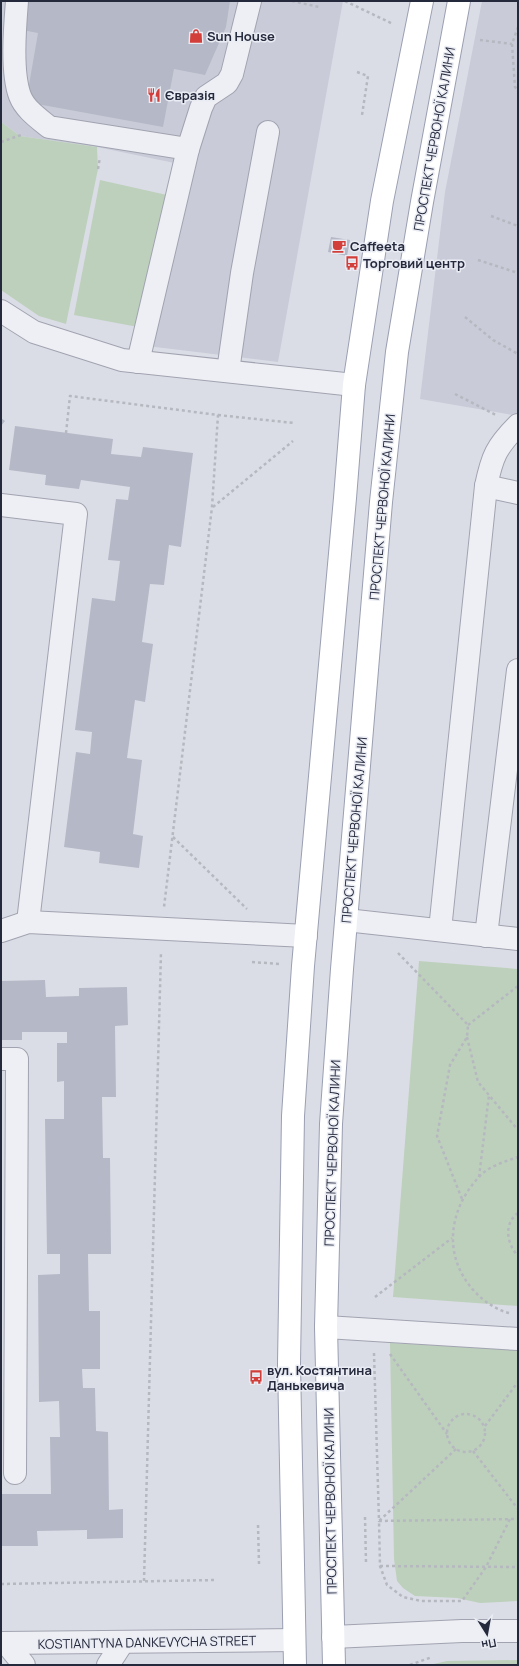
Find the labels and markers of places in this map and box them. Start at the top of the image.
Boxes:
place label: Sun House [207,27,275,45]
shop icon: Sun House [188,28,204,44]
place label: Євразія [165,86,215,104]
restaurant icon: Євразія [146,87,162,103]
place label: Caffeeta [350,237,405,255]
cafe icon: Caffeeta [331,238,347,254]
place label: Торговий центр [363,254,465,272]
bus stop icon: Торговий центр [344,255,360,271]
place label: вул. Костянтина Данькевича [267,1361,372,1394]
bus stop icon: вул. Костянтина Данькевича [248,1369,264,1385]

